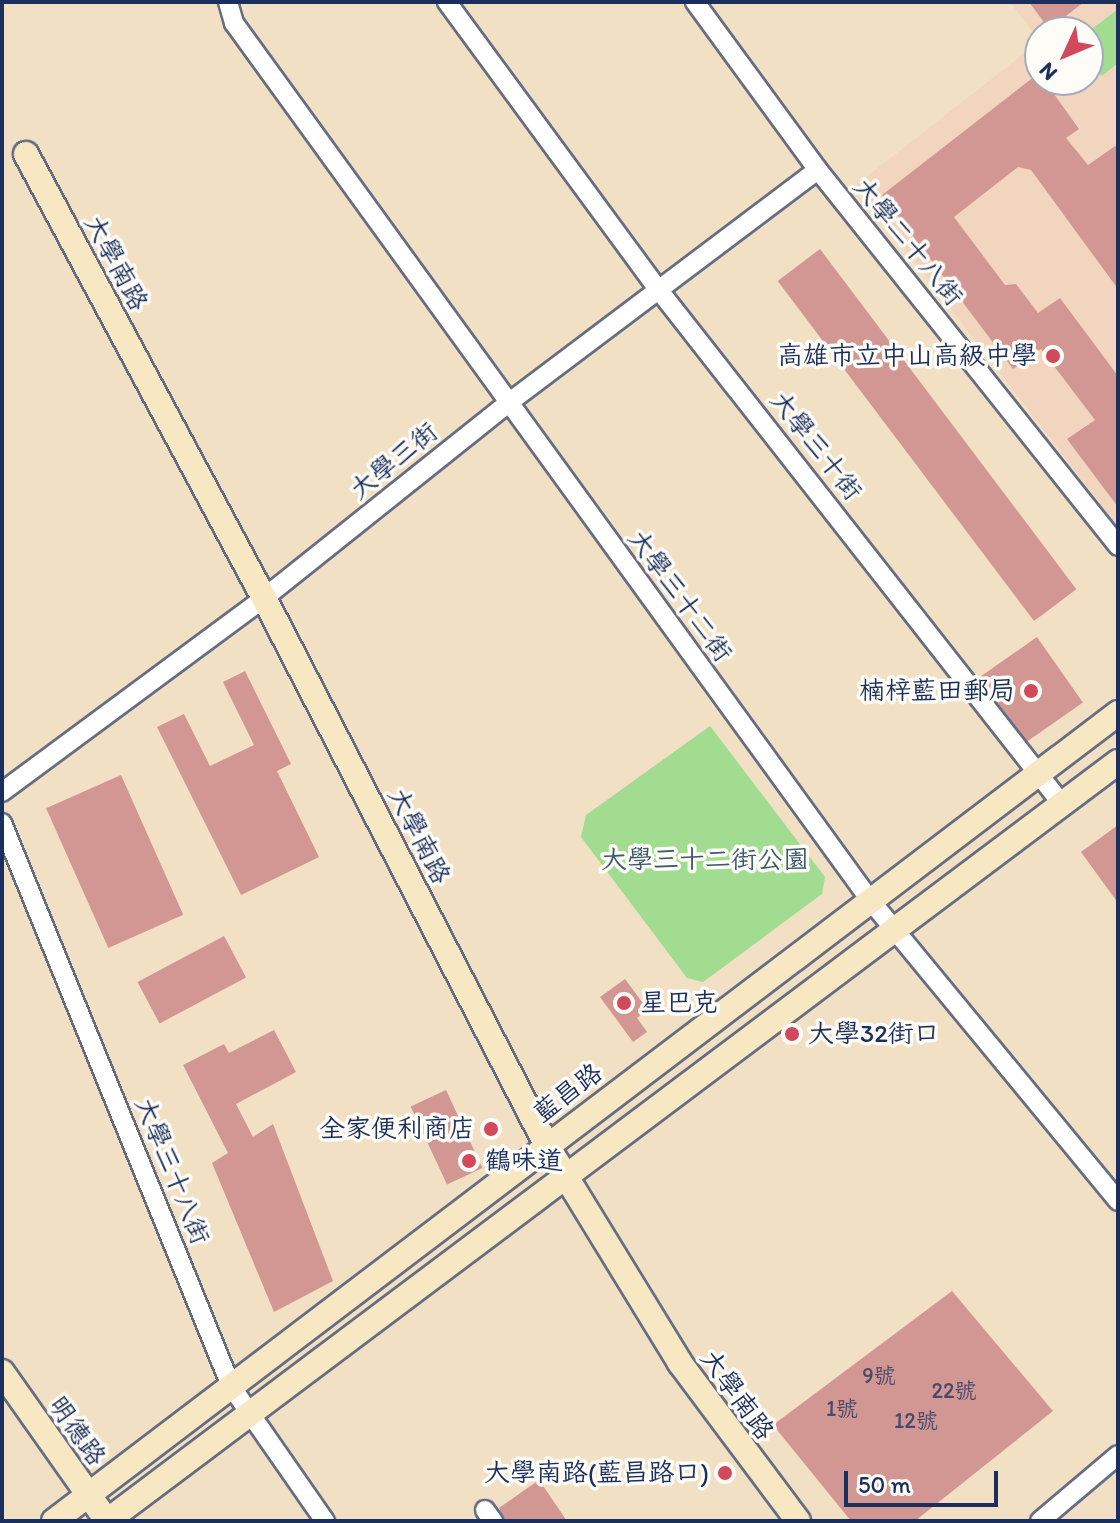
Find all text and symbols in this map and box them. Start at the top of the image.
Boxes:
north arrow [1024,16,1104,96]
text: N [1033,57,1063,86]
street label: 大學二十八街 [847,172,969,312]
street label: 大學南路 [78,210,154,316]
place label: 高雄市立中山高級中學 [777,340,1037,372]
marker: 高雄市立中山高級中學 [1044,347,1062,365]
street label: 大學三十街 [764,385,868,507]
street label: 大學三街 [344,416,444,506]
street label: 大學三十二街 [622,524,738,668]
place label: 楠梓藍田郵局 [859,675,1015,707]
marker: 楠梓藍田郵局 [1022,682,1040,700]
street label: 大學南路 [381,783,457,889]
park label: 大學三十二街公園 [601,844,809,876]
place label: 星巴克 [640,987,718,1019]
marker: 星巴克 [615,994,633,1012]
place label: 大學32街口 [808,1018,940,1050]
marker: 大學32街口 [783,1025,801,1043]
street label: 藍昌路 [527,1057,609,1129]
street label: 大學三十八街 [128,1093,216,1249]
place label: 全家便利商店 [319,1113,475,1145]
marker: 全家便利商店 [482,1120,500,1138]
place label: 鶴味道 [485,1145,563,1177]
marker: 鶴味道 [460,1152,478,1170]
street label: 大學南路 [694,1344,780,1446]
house number: 9號 [862,1363,896,1389]
house number: 22號 [931,1378,977,1404]
street label: 明德路 [42,1390,112,1472]
house number: 1號 [826,1396,858,1422]
house number: 12號 [894,1408,938,1434]
scale bar [848,1455,1002,1505]
place label: 大學南路(藍昌路口) [484,1457,709,1489]
marker: 大學南路(藍昌路口) [716,1464,734,1482]
text: 50 m [858,1470,911,1499]

